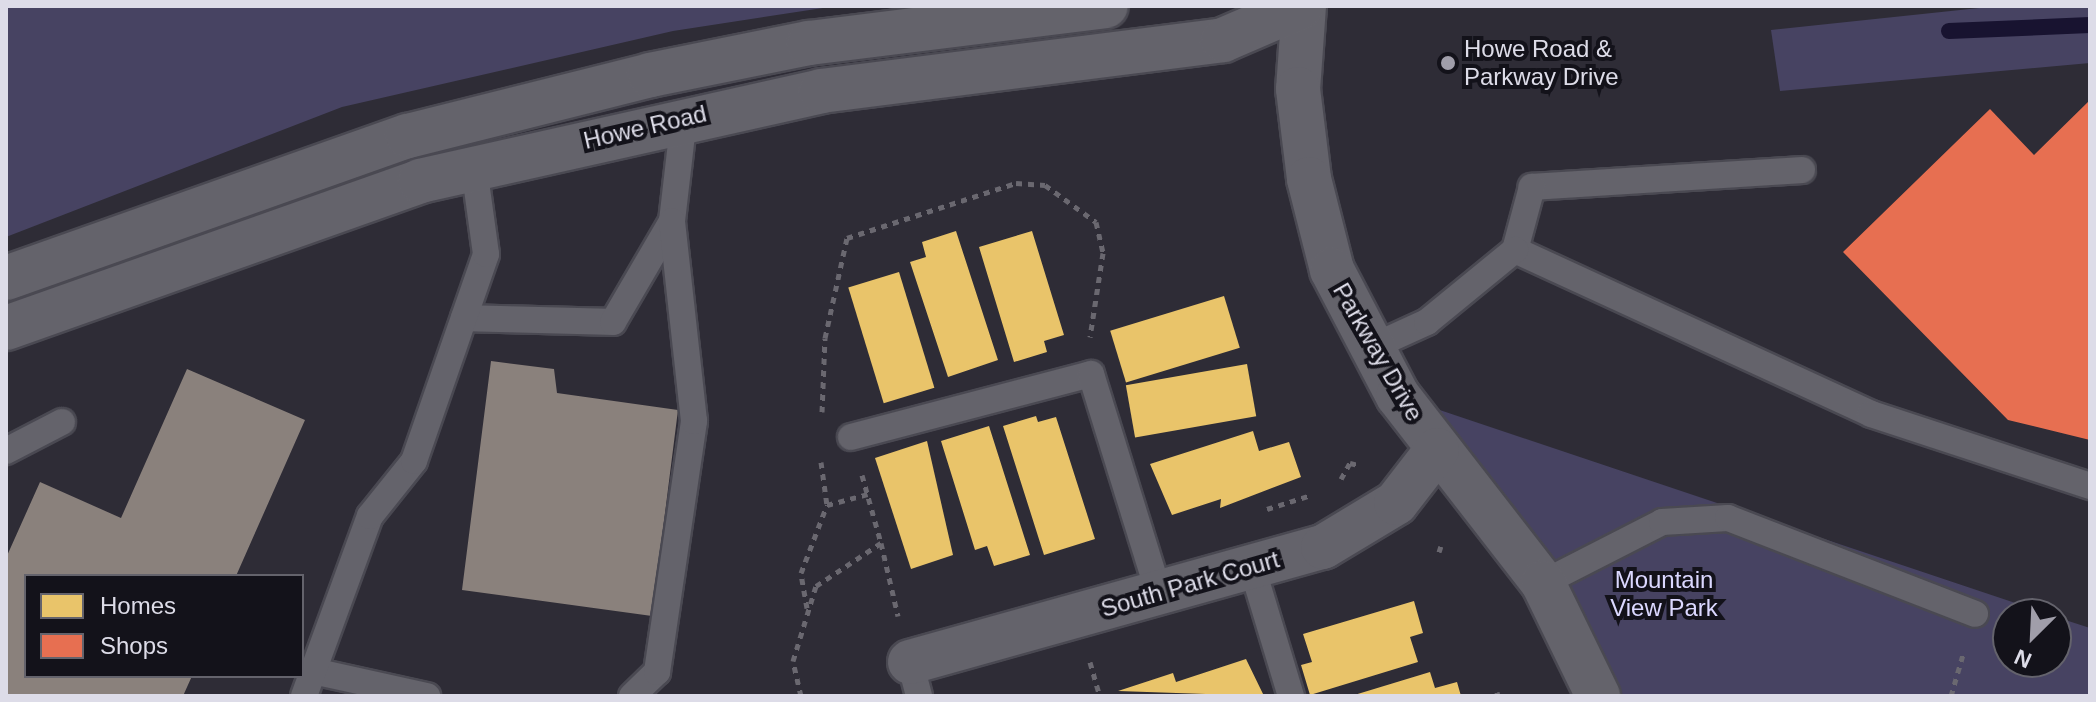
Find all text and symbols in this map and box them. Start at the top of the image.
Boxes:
place label: Howe Road & Parkway Drive [1464,35,1619,91]
marker: Howe Road & Parkway Drive [1439,54,1457,72]
street label: Howe Road [581,99,709,155]
street label: Parkway Drive [1327,278,1429,426]
street label: South Park Court [1098,545,1282,623]
park label: Mountain View Park [1610,566,1718,622]
legend [24,574,304,678]
text: Homes [100,592,176,619]
north arrow [1992,598,2072,678]
text: Shops [100,632,168,659]
text: N [2011,644,2035,673]

